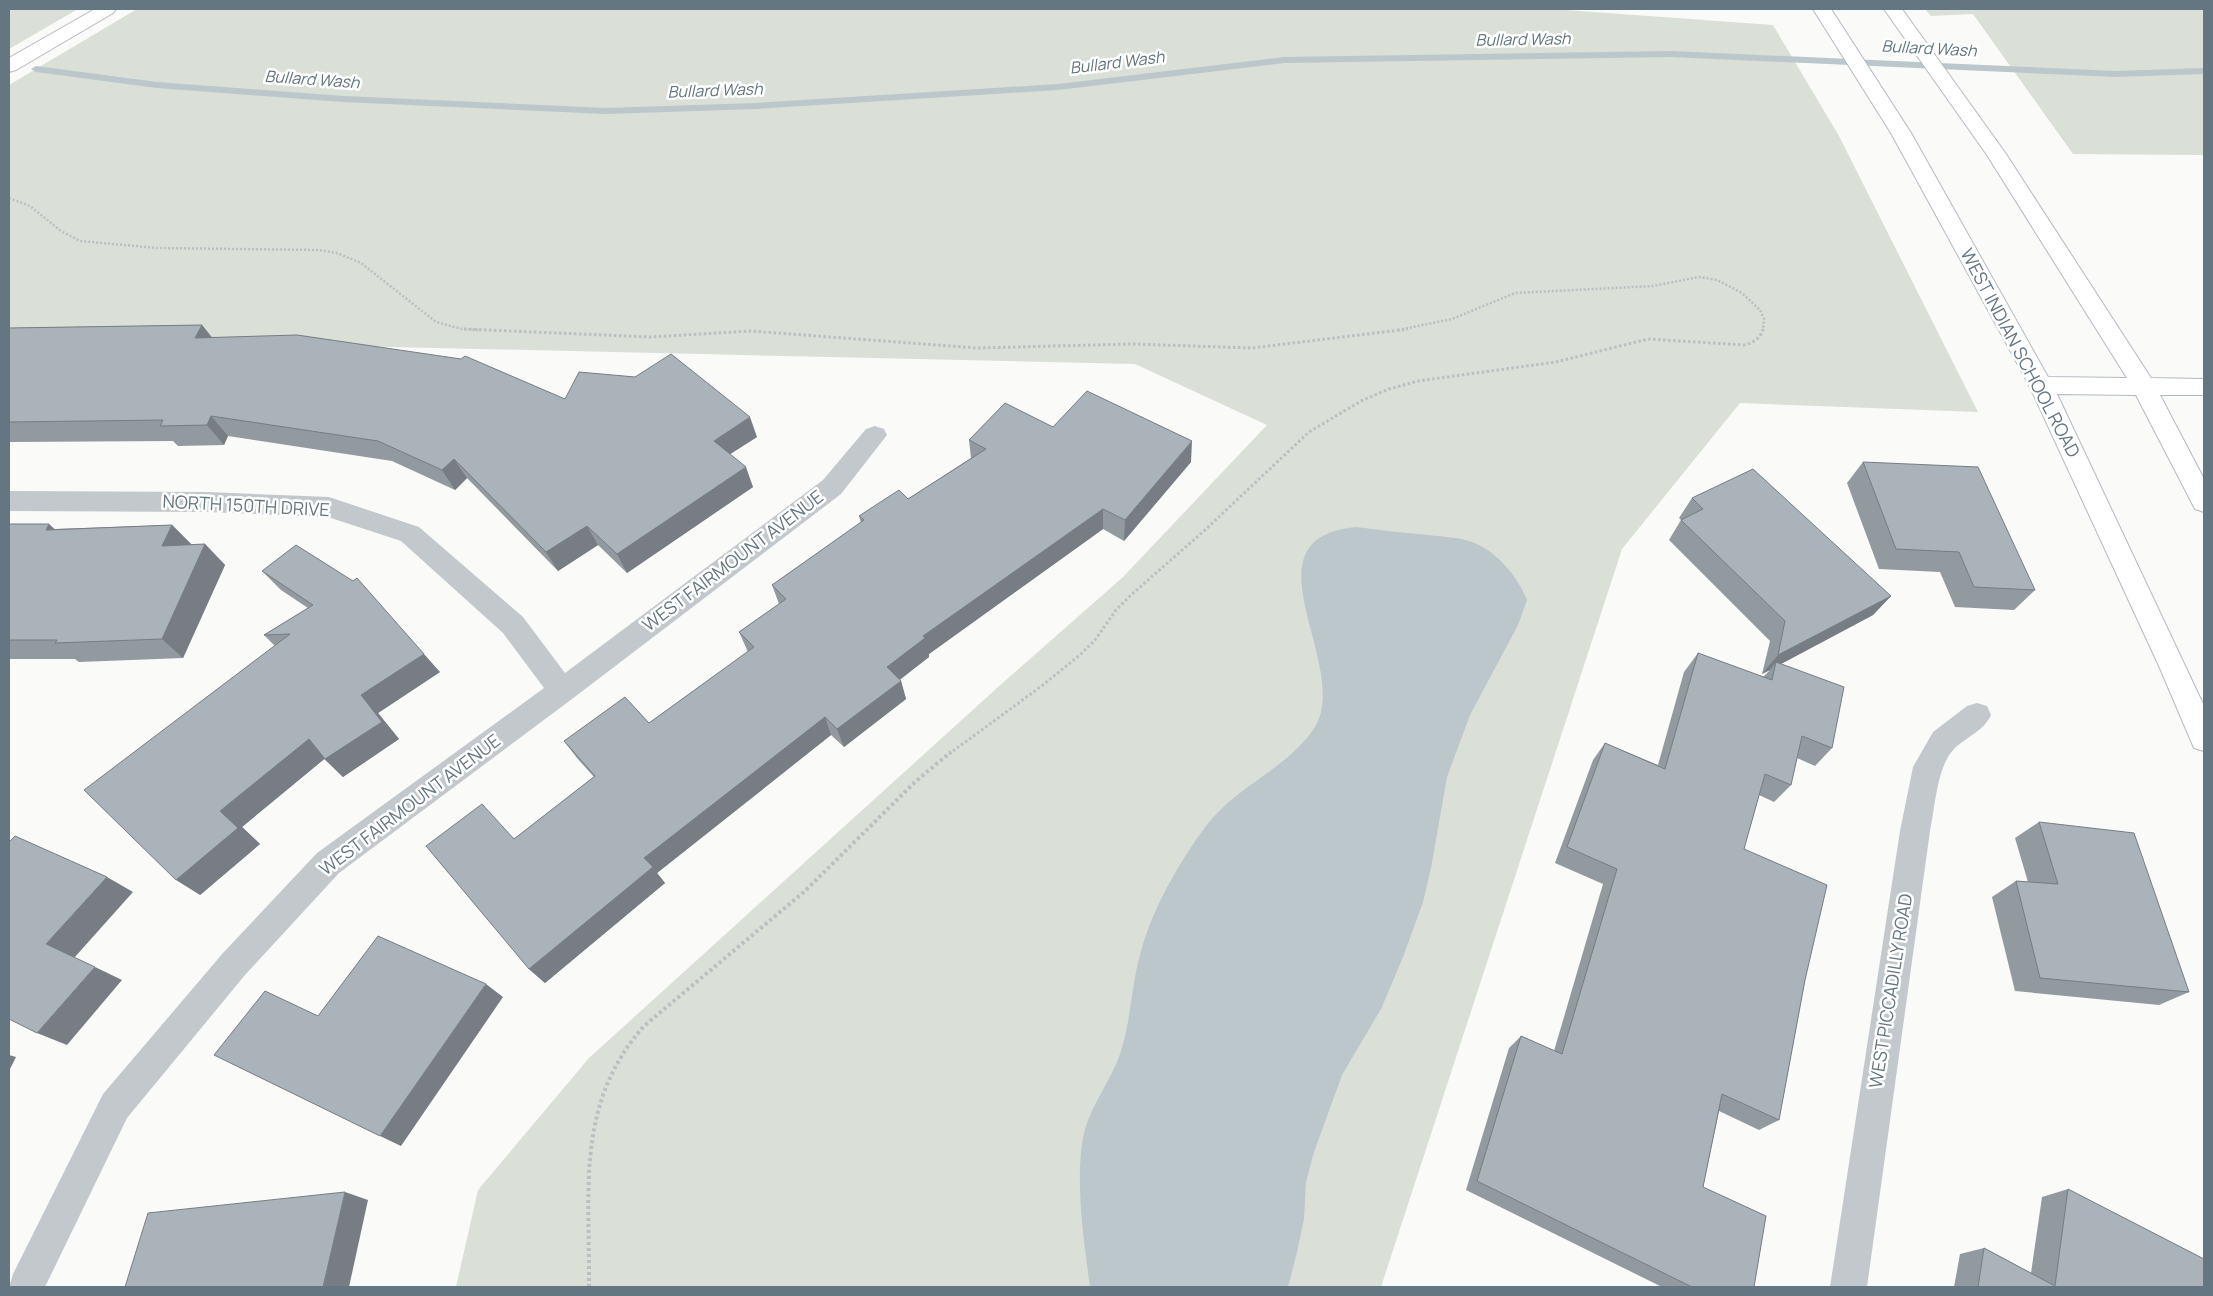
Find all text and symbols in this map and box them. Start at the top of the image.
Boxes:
water label: Bullard Wash [1475,27,1571,51]
water label: Bullard Wash [1881,35,1978,61]
water label: Bullard Wash [1069,45,1166,79]
water label: Bullard Wash [264,65,361,93]
water label: Bullard Wash [667,77,763,103]
street label: WEST INDIAN SCHOOL ROAD [1956,244,2086,461]
street label: WEST FAIRMOUNT AVENUE [637,484,828,636]
street label: NORTH 150TH DRIVE [162,489,330,521]
street label: WEST FAIRMOUNT AVENUE [314,728,505,880]
street label: WEST PICCADILLY ROAD [1863,892,1917,1090]

